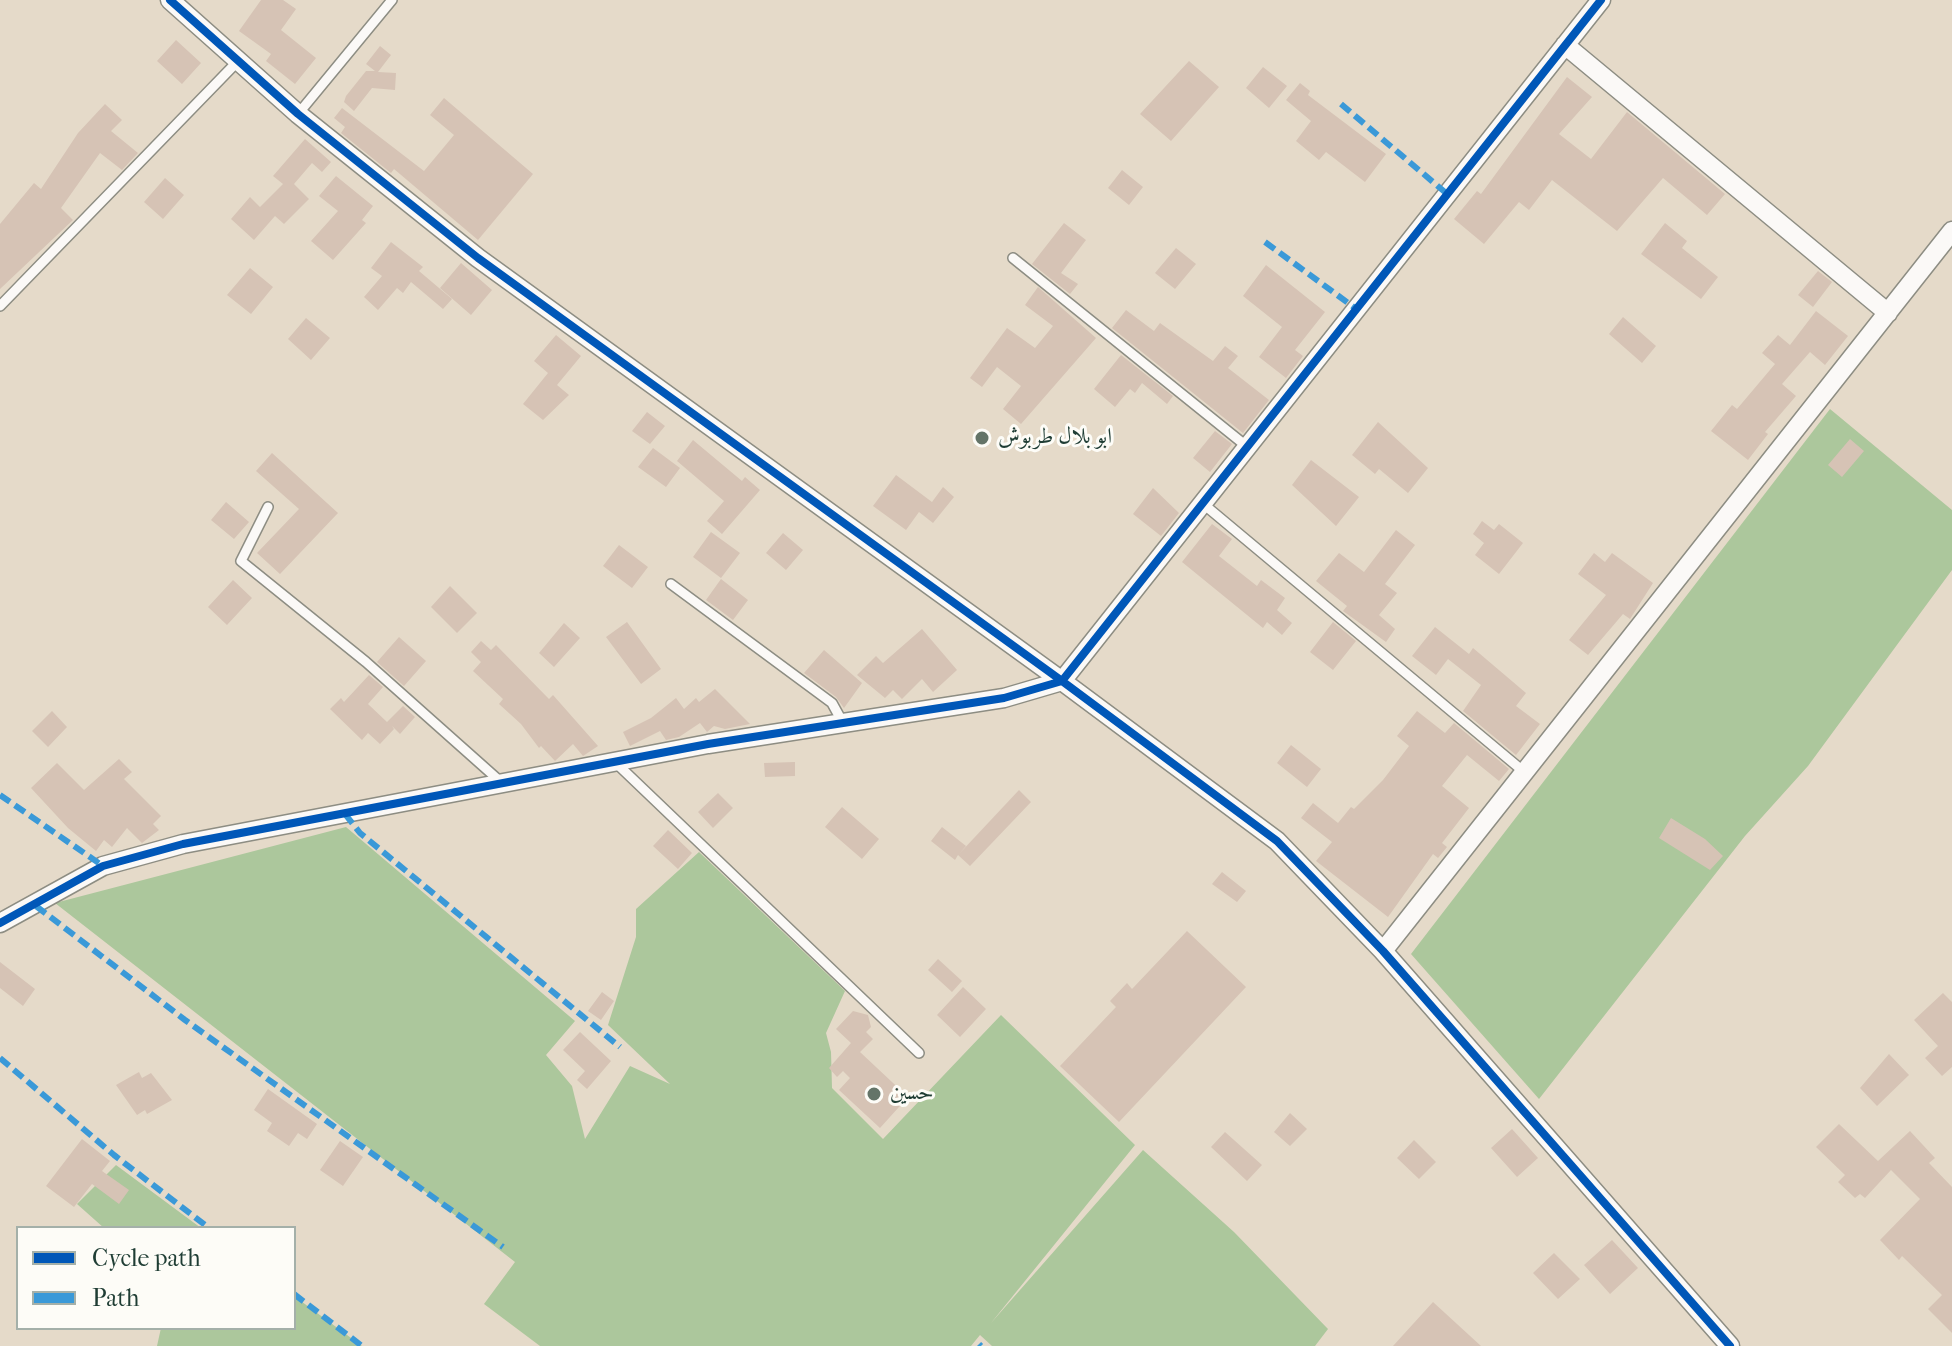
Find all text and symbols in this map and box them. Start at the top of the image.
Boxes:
place label: ابو بلال طربوش [998,425,1112,451]
marker: ابو بلال طربوش [973,429,991,447]
place label: حسين [890,1081,934,1107]
marker: حسين [865,1085,883,1103]
legend [16,1226,296,1330]
text: Cycle path [92,1244,201,1272]
text: Path [92,1284,139,1312]

